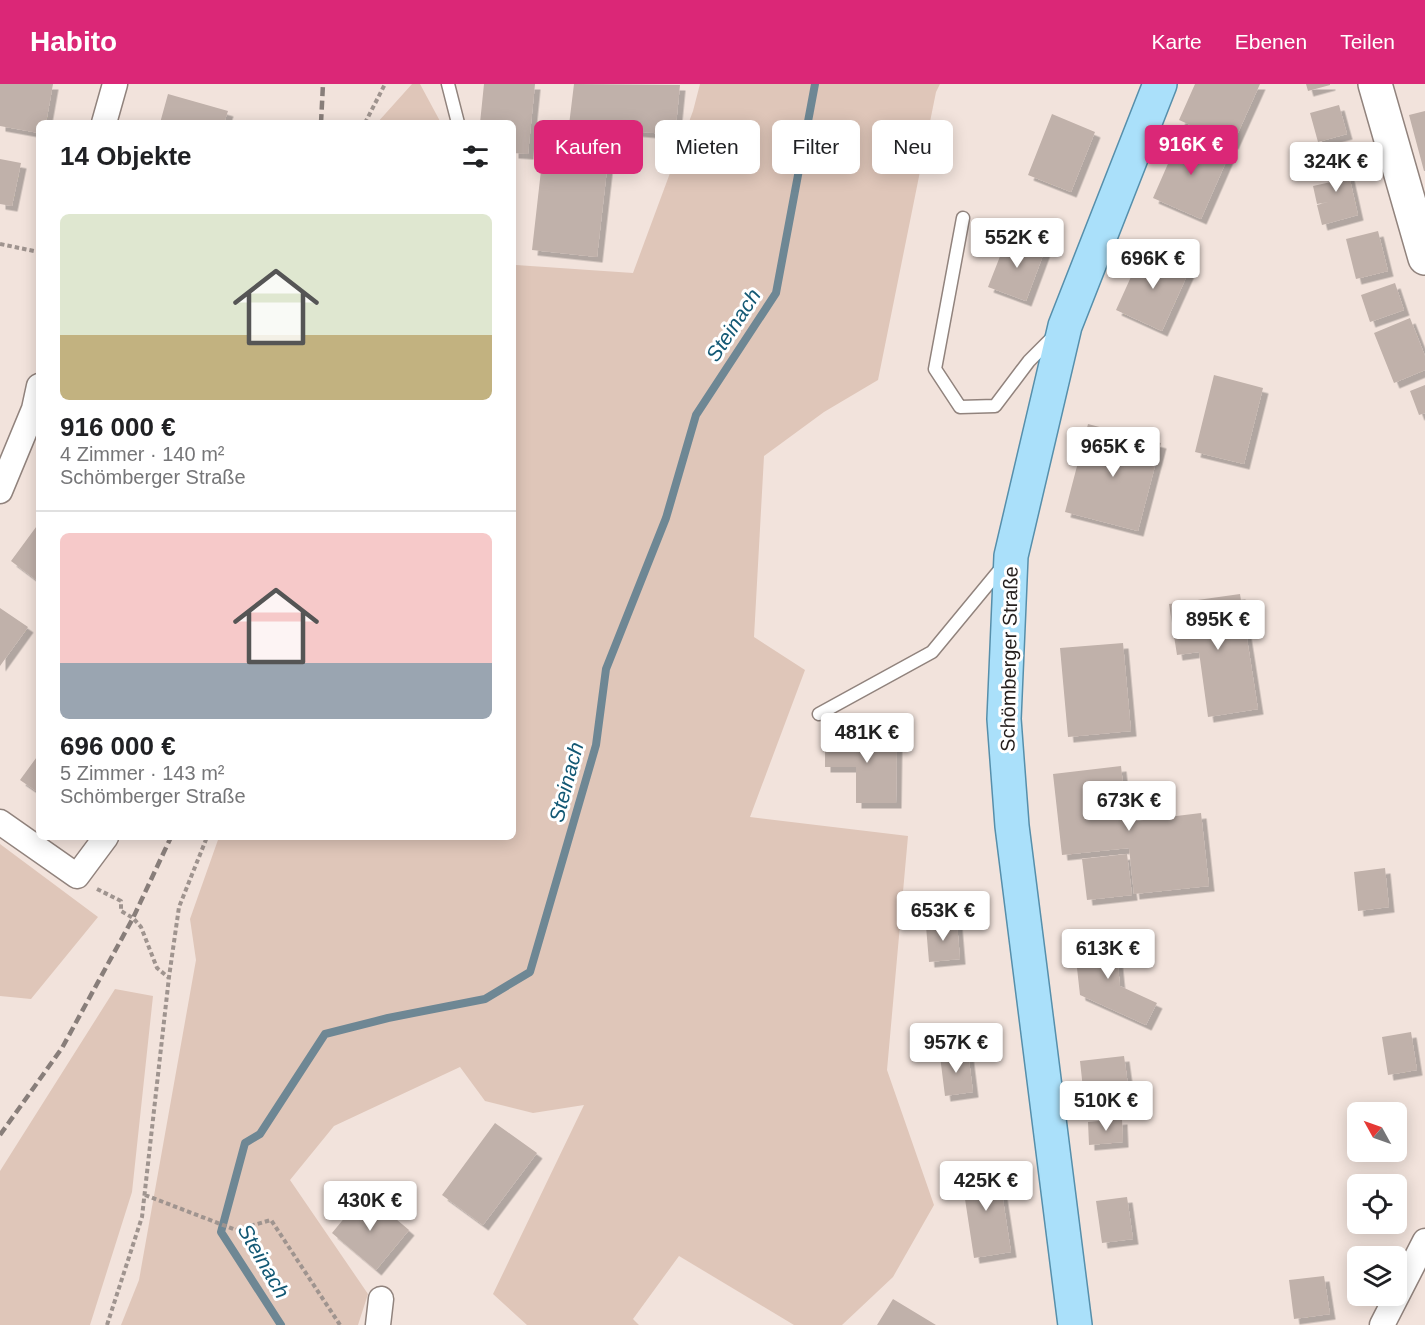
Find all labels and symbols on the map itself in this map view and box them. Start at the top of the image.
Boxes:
pin: 916K € [1142,125,1240,176]
pin: 324K € [1287,142,1385,193]
pin: 552K € [968,218,1066,269]
pin: 696K € [1104,239,1202,290]
water label: Steinach [701,284,765,366]
pin: 965K € [1064,427,1162,478]
street label: Schömberger Straße [996,566,1022,752]
pin: 895K € [1169,600,1267,651]
pin: 481K € [818,713,916,764]
water label: Steinach [544,740,588,824]
pin: 673K € [1080,781,1178,832]
pin: 653K € [894,891,992,942]
pin: 613K € [1059,929,1157,980]
pin: 957K € [907,1023,1005,1074]
pin: 510K € [1057,1081,1155,1132]
north arrow [1347,1102,1407,1162]
pin: 425K € [937,1161,1035,1212]
pin: 430K € [321,1181,419,1232]
water label: Steinach [234,1220,294,1302]

